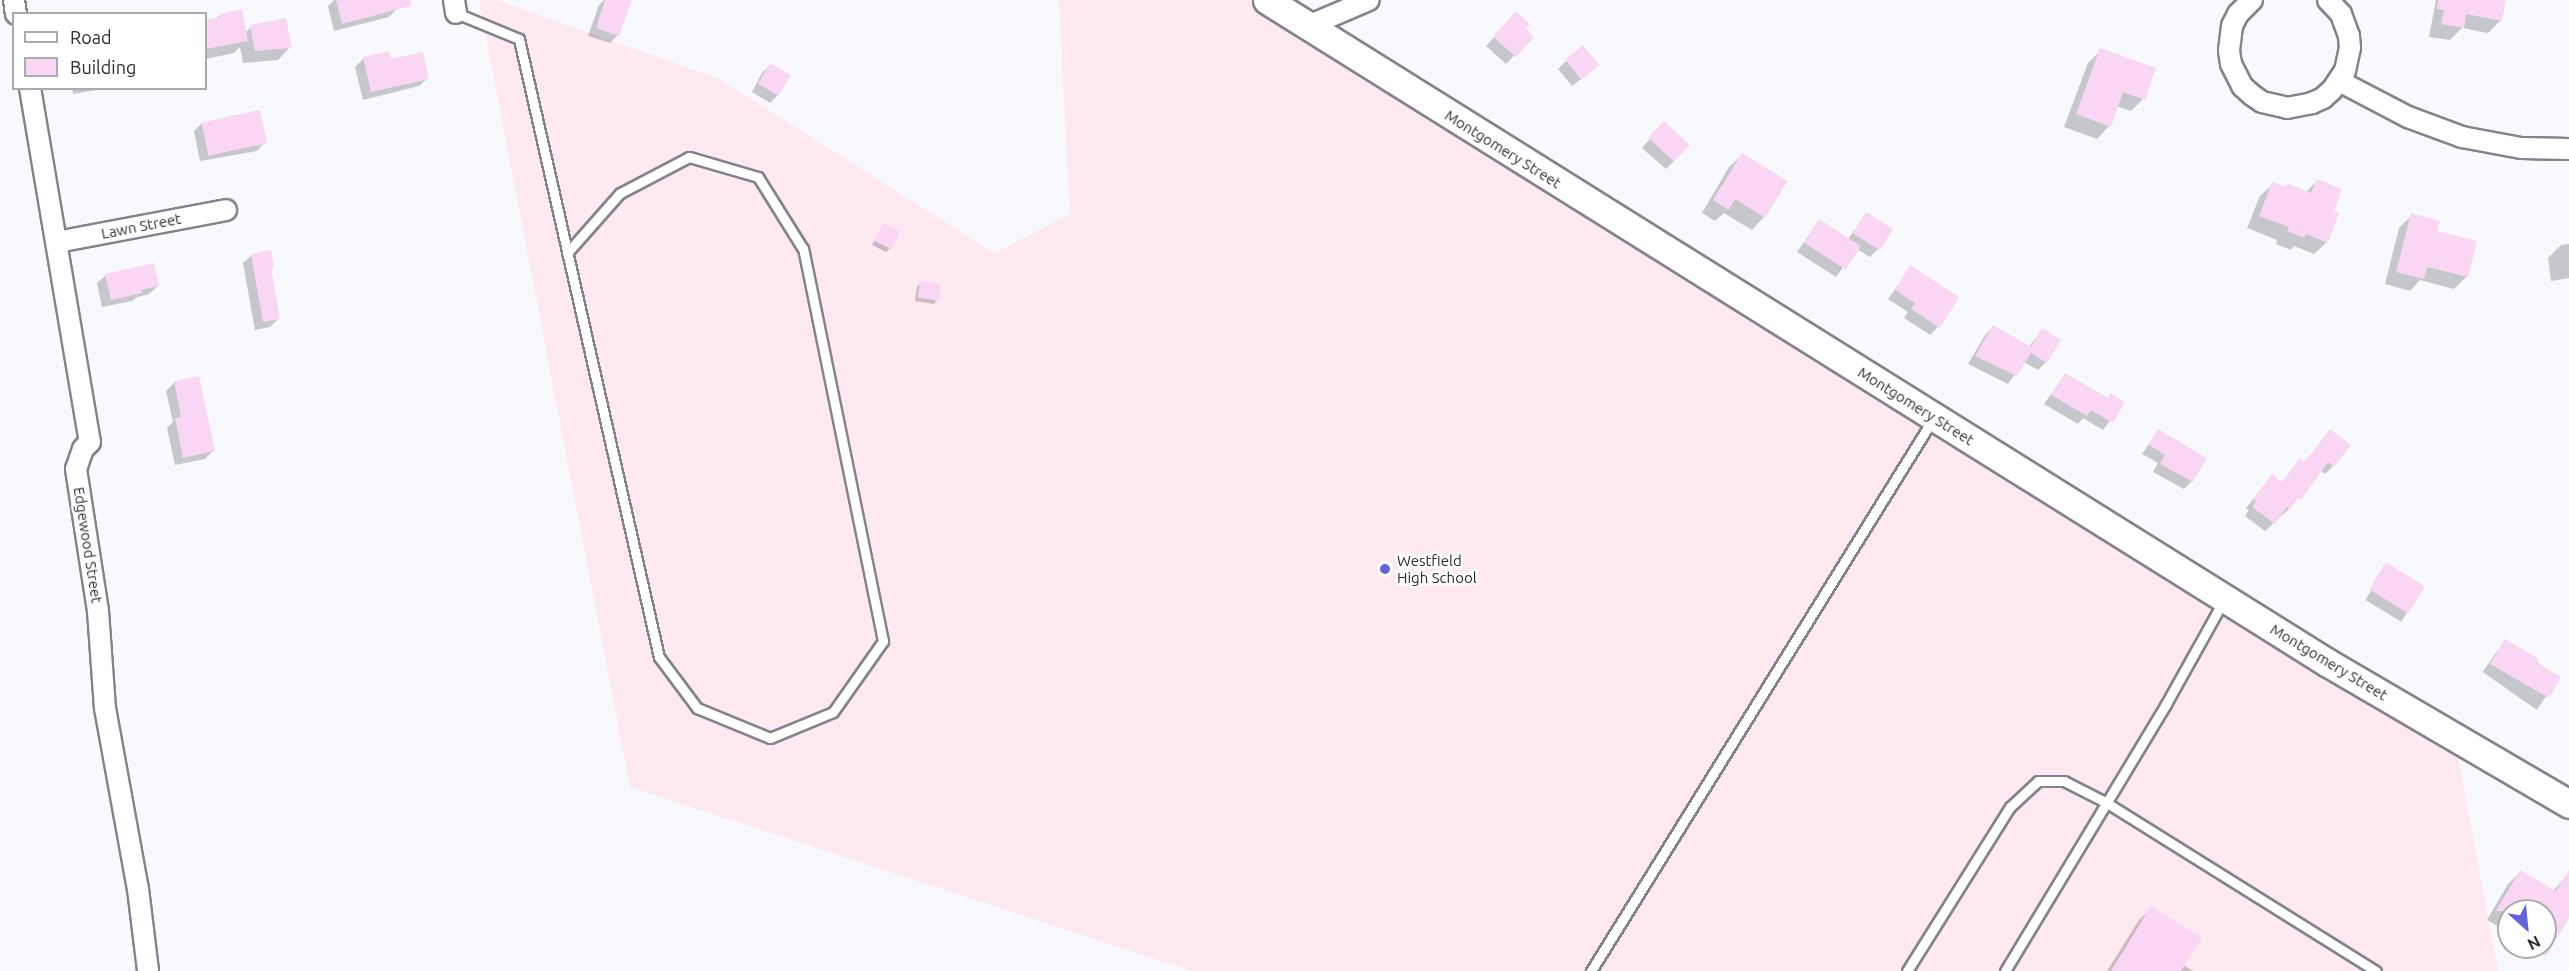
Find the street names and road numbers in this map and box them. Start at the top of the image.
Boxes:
street label: Montgomery Street [1442,106,1564,192]
street label: Lawn Street [100,209,182,243]
street label: Montgomery Street [1855,363,1977,449]
street label: Edgewood Street [70,486,106,604]
street label: Montgomery Street [2267,620,2391,704]

